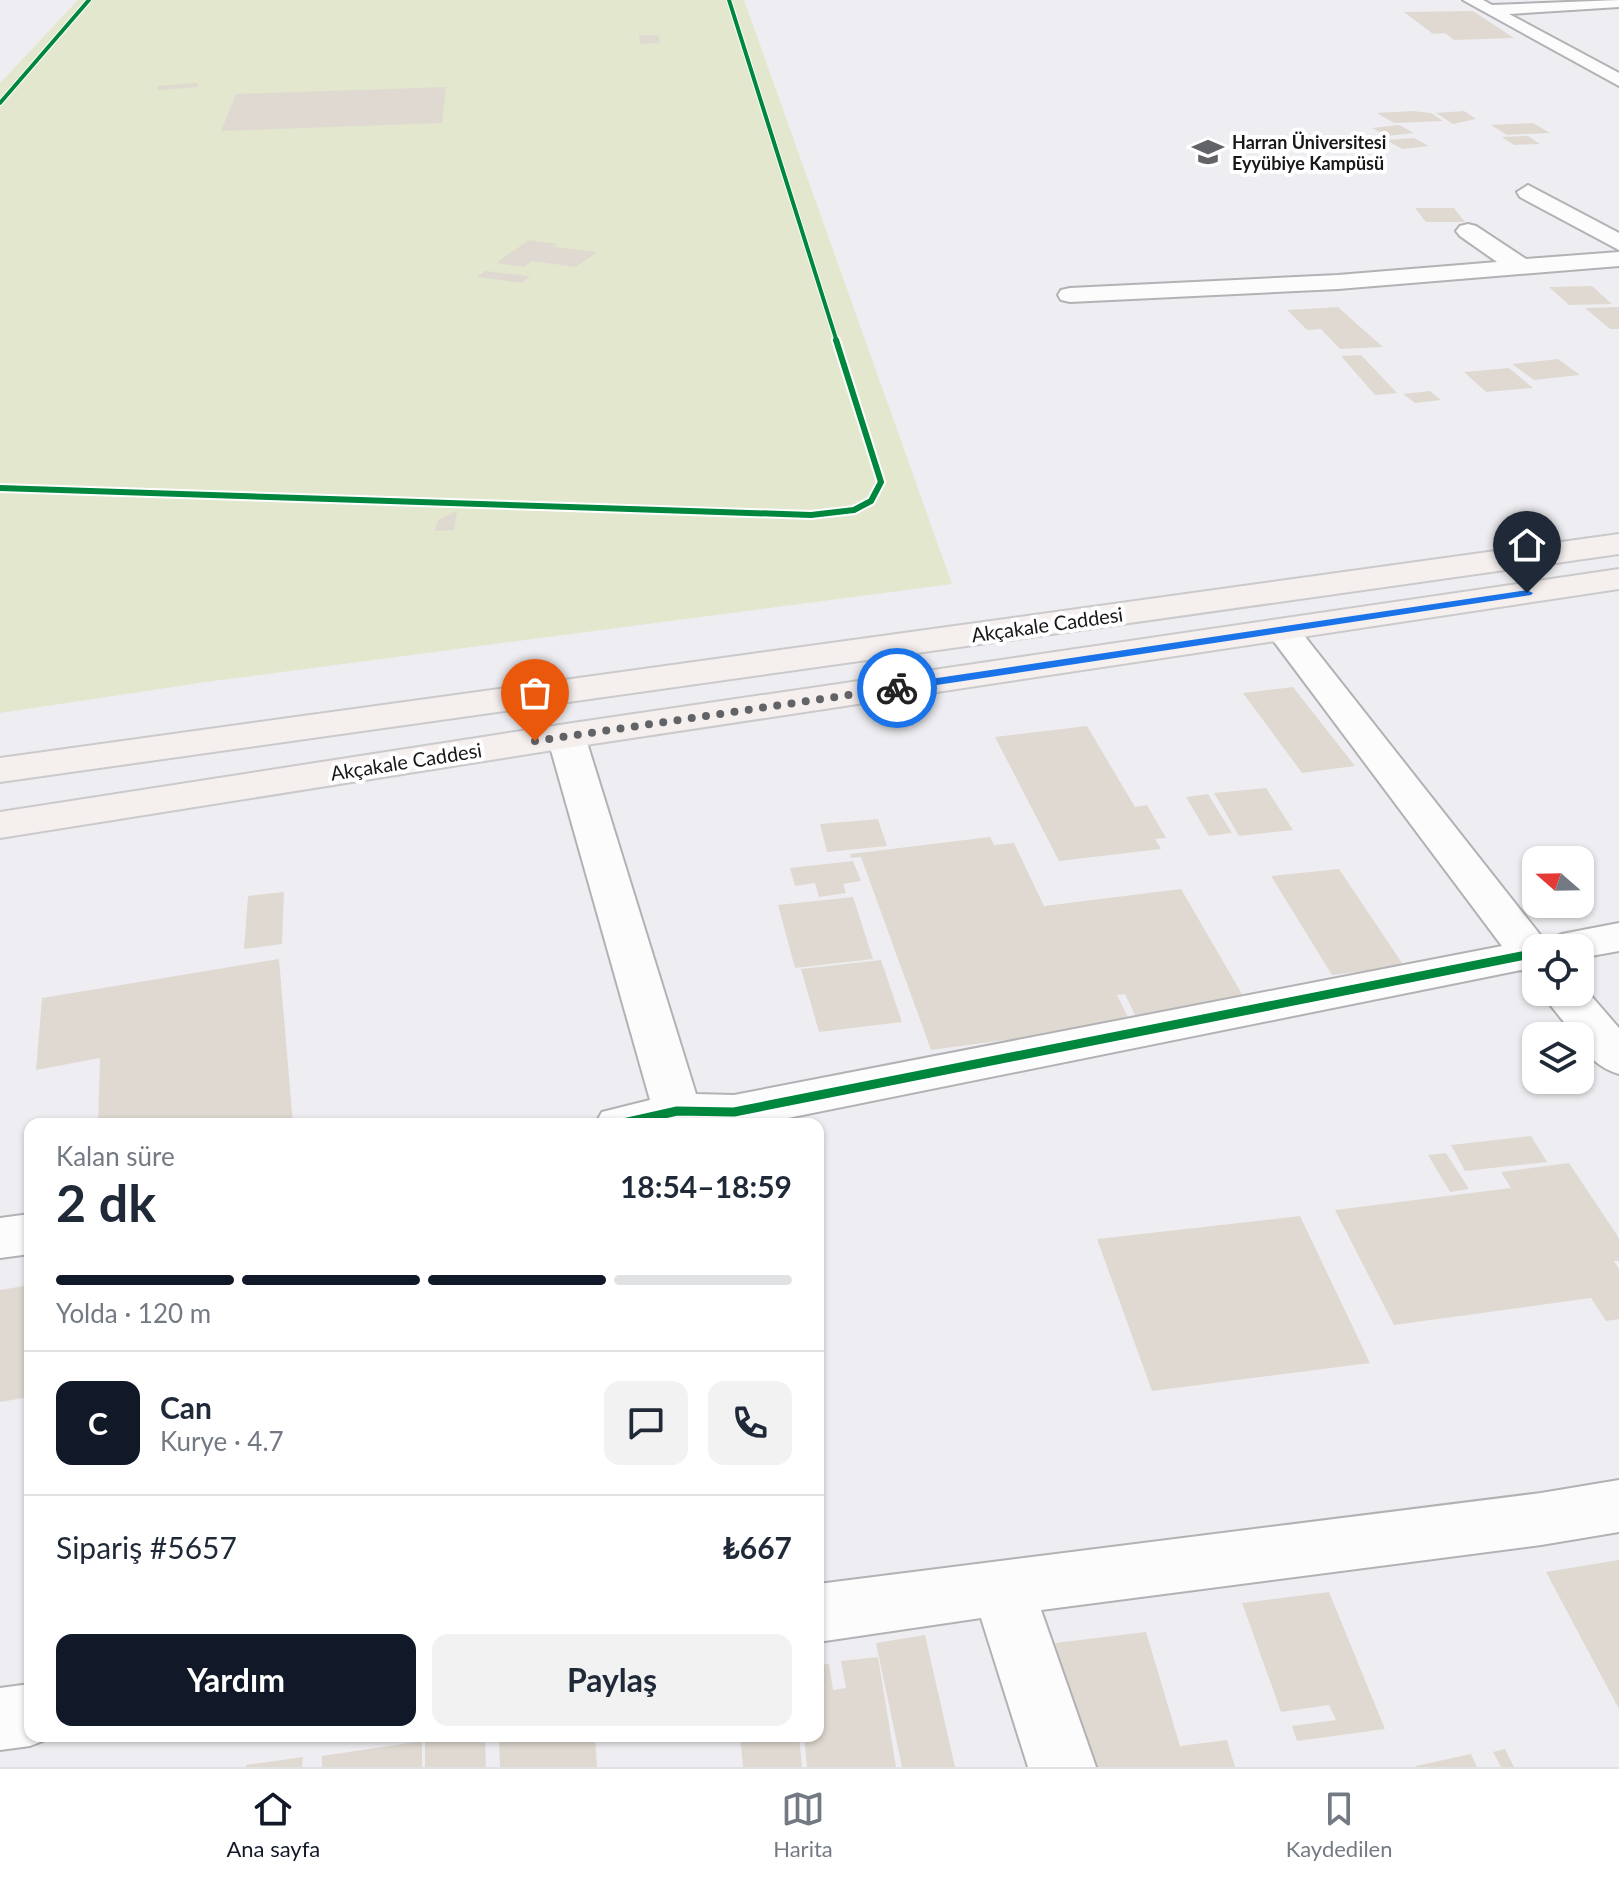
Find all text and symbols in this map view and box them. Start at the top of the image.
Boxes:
place label: Harran Üniversitesi Eyyübiye Kampüsü [1232,131,1386,174]
school or university icon: Harran Üniversitesi Eyyübiye Kampüsü [1191,135,1225,169]
pin [1493,511,1561,593]
icon: home [1505,523,1549,567]
street label: Akçakale Caddesi [970,601,1124,647]
courier [857,648,937,728]
pin [501,659,569,741]
icon: bike [875,666,919,710]
icon: bag [513,671,557,715]
street label: Akçakale Caddesi [329,737,483,785]
north arrow [1522,846,1594,918]
map controls [1522,846,1594,1094]
button: locate [1522,934,1594,1006]
button: layers [1522,1022,1594,1094]
text: Kalan süre [56,1140,175,1172]
text: 18:54–18:59 [620,1168,792,1204]
text: 2 dk [56,1171,156,1233]
text: Yolda · 120 m [56,1297,211,1329]
button: chat [604,1381,688,1465]
button: phone [708,1381,792,1465]
text: Can [160,1389,212,1425]
text: C [88,1405,108,1441]
text: Kurye · 4.7 [160,1425,284,1457]
text: Sipariş #5657 [56,1529,237,1565]
text: ₺667 [722,1529,792,1565]
button: Yardım [56,1634,416,1726]
button: Paylaş [432,1634,792,1726]
tab: Ana sayfa [226,1787,320,1862]
tab: Harita [773,1787,833,1862]
tab: Kaydedilen [1286,1787,1393,1862]

